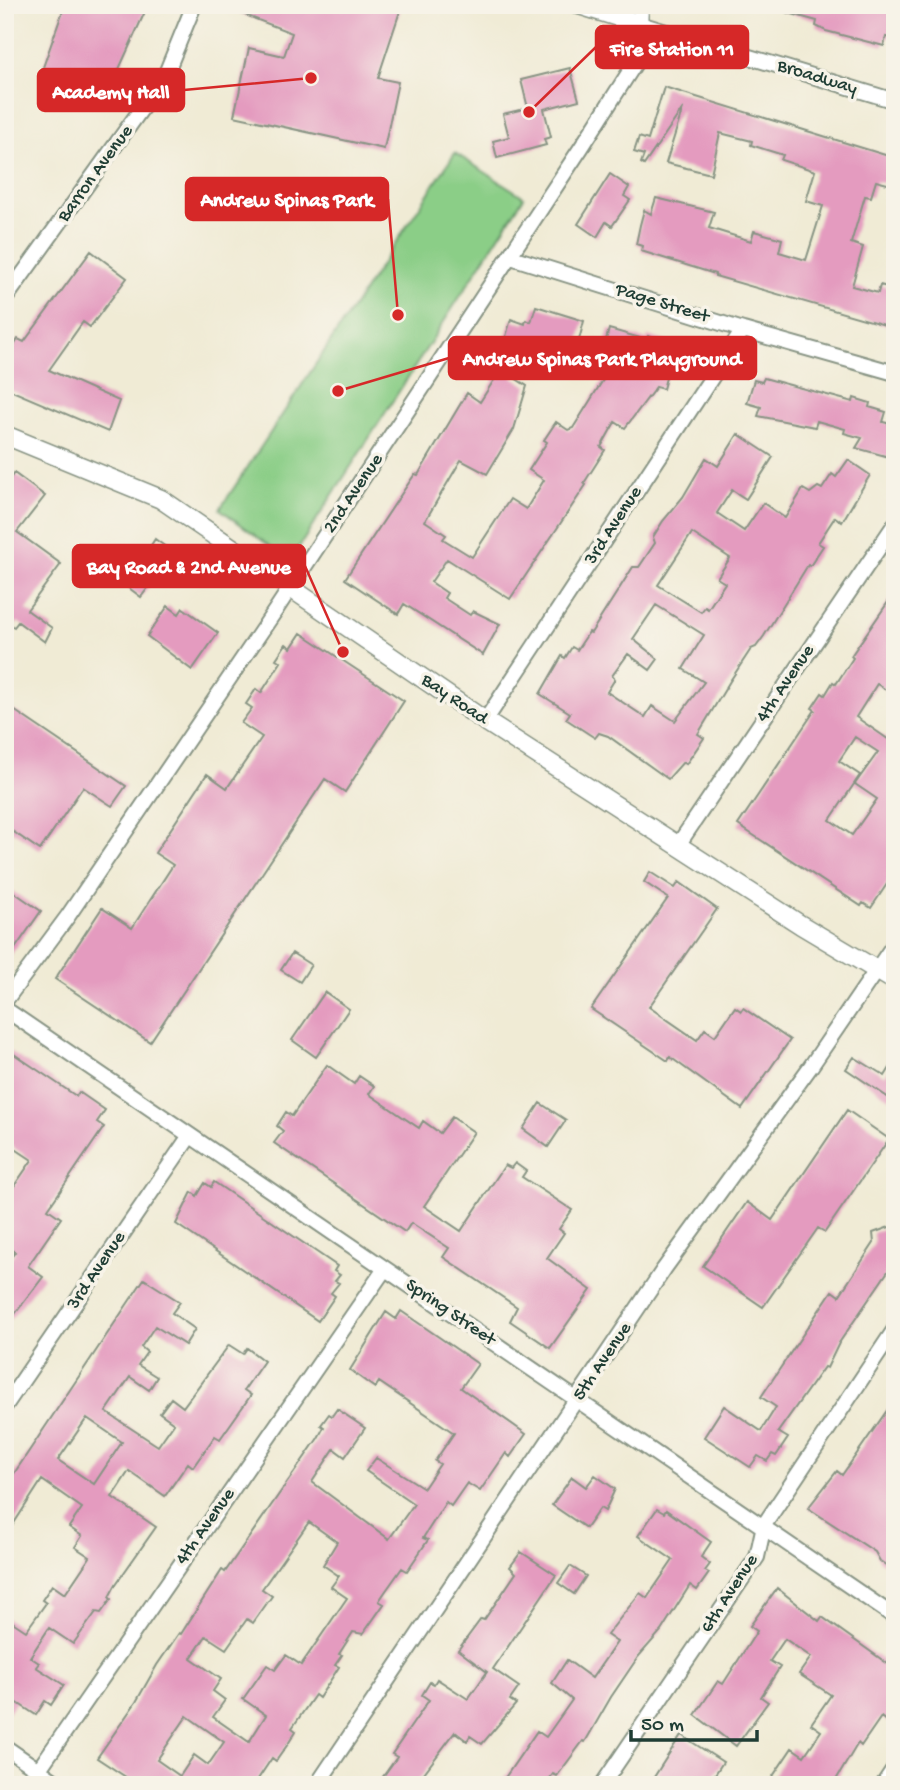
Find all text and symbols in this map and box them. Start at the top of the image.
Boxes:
callout: Fire Station 11 [596,26,748,68]
text: Fire Station 11 [609,39,734,64]
street label: Broadway [773,55,860,101]
callout: Academy Hall [38,69,184,111]
text: Academy Hall [51,82,170,107]
street label: Barron Avenue [53,121,139,228]
callout: Andrew Spinas Park [186,178,388,220]
text: Andrew Spinas Park [199,190,376,215]
street label: Page Street [611,279,714,330]
callout: Andrew Spinas Park Playground [449,337,756,379]
text: Andrew Spinas Park Playground [462,349,744,374]
street label: 2nd Avenue [319,450,389,538]
street label: 3rd Avenue [579,482,648,571]
callout: Bay Road & 2nd Avenue [73,545,305,587]
text: Bay Road & 2nd Avenue [86,557,292,582]
street label: 4th Avenue [752,641,820,727]
street label: Bay Road [415,669,493,732]
street label: 3rd Avenue [62,1227,132,1315]
street label: Spring Street [400,1274,501,1353]
street label: 5th Avenue [568,1318,638,1406]
street label: 4th Avenue [171,1484,241,1570]
street label: 6th Avenue [696,1550,764,1638]
scale bar [631,1699,757,1743]
text: 50 m [641,1714,684,1739]

